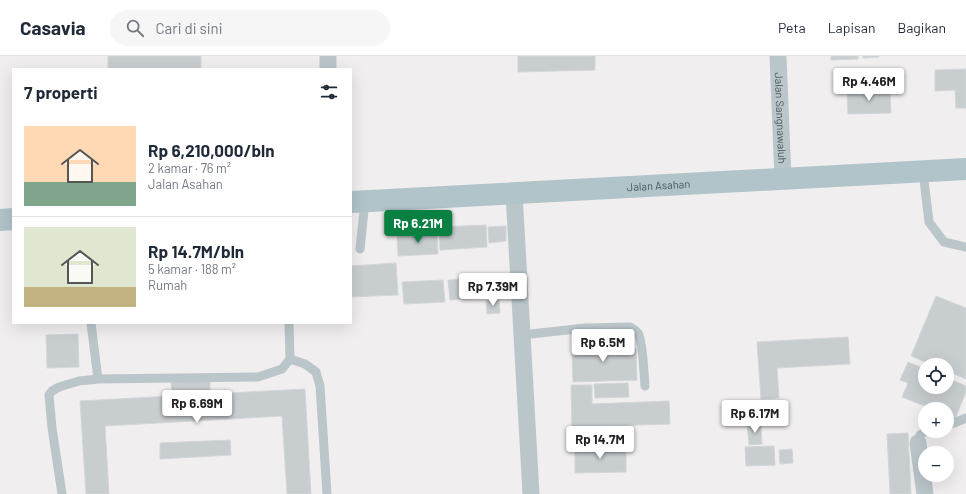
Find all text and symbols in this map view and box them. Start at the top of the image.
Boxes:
search box [110,10,390,46]
text: Casavia [20,16,86,39]
icon: search [124,17,146,39]
text: Cari di sini [156,19,223,37]
text: Peta [778,19,806,36]
text: Lapisan [828,19,876,36]
text: Bagikan [898,19,946,36]
pin: Rp 4.46M [828,68,910,102]
street label: Jalan Sangnawaluh [773,72,789,164]
text: Rp 4.46M [842,73,896,89]
icon: filters [318,81,340,103]
text: 7 properti [24,82,98,102]
text: Rp 6,210,000/bln [148,140,275,160]
icon: home [56,142,104,190]
text: 2 kamar · 76 m² [148,160,231,176]
text: Jalan Asahan [148,176,223,192]
street label: Jalan Asahan [627,177,691,193]
pin: Rp 6.21M [377,210,459,244]
text: Rp 6.21M [393,215,443,231]
text: Rp 14.7M/bln [148,241,244,261]
icon: home [56,243,104,291]
text: 5 kamar · 188 m² [148,261,236,277]
pin: Rp 7.39M [452,273,534,307]
text: Rumah [148,277,187,293]
text: Rp 7.39M [468,278,518,294]
pin: Rp 6.5M [566,329,640,363]
text: Rp 6.5M [581,334,625,350]
map controls [918,358,954,482]
button: locate [918,358,954,394]
pin: Rp 6.69M [156,390,238,424]
text: Rp 6.69M [171,395,223,411]
pin: Rp 6.17M [714,400,796,434]
button: + [918,402,954,438]
text: Rp 6.17M [731,405,779,421]
pin: Rp 14.7M [559,426,641,460]
text: Rp 14.7M [575,431,625,447]
button: − [918,446,954,482]

